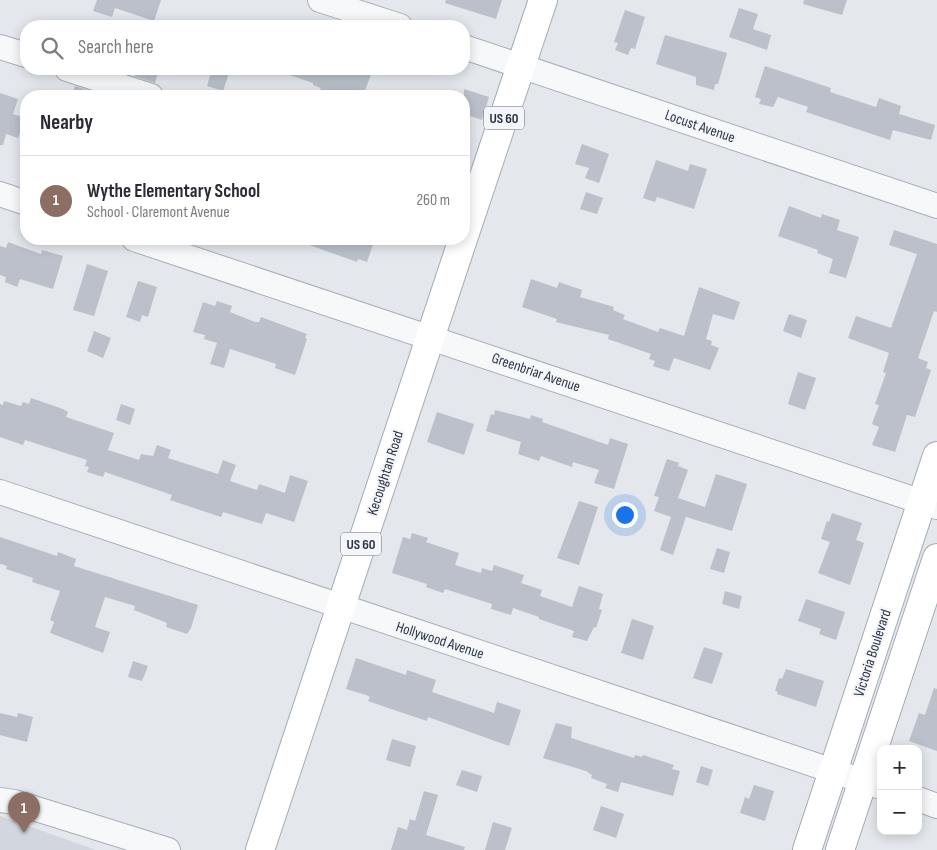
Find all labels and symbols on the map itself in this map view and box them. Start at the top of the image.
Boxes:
road number: US 60 [484,106,524,130]
street label: Locust Avenue [662,106,737,147]
street label: Greenbriar Avenue [489,348,583,397]
street label: Kecoughtan Road [363,429,408,518]
your location [612,502,638,528]
road number: US 60 [341,532,381,556]
street label: Victoria Boulevard [849,607,896,699]
street label: Hollywood Avenue [393,617,486,664]
pin: 1 [8,792,40,833]

